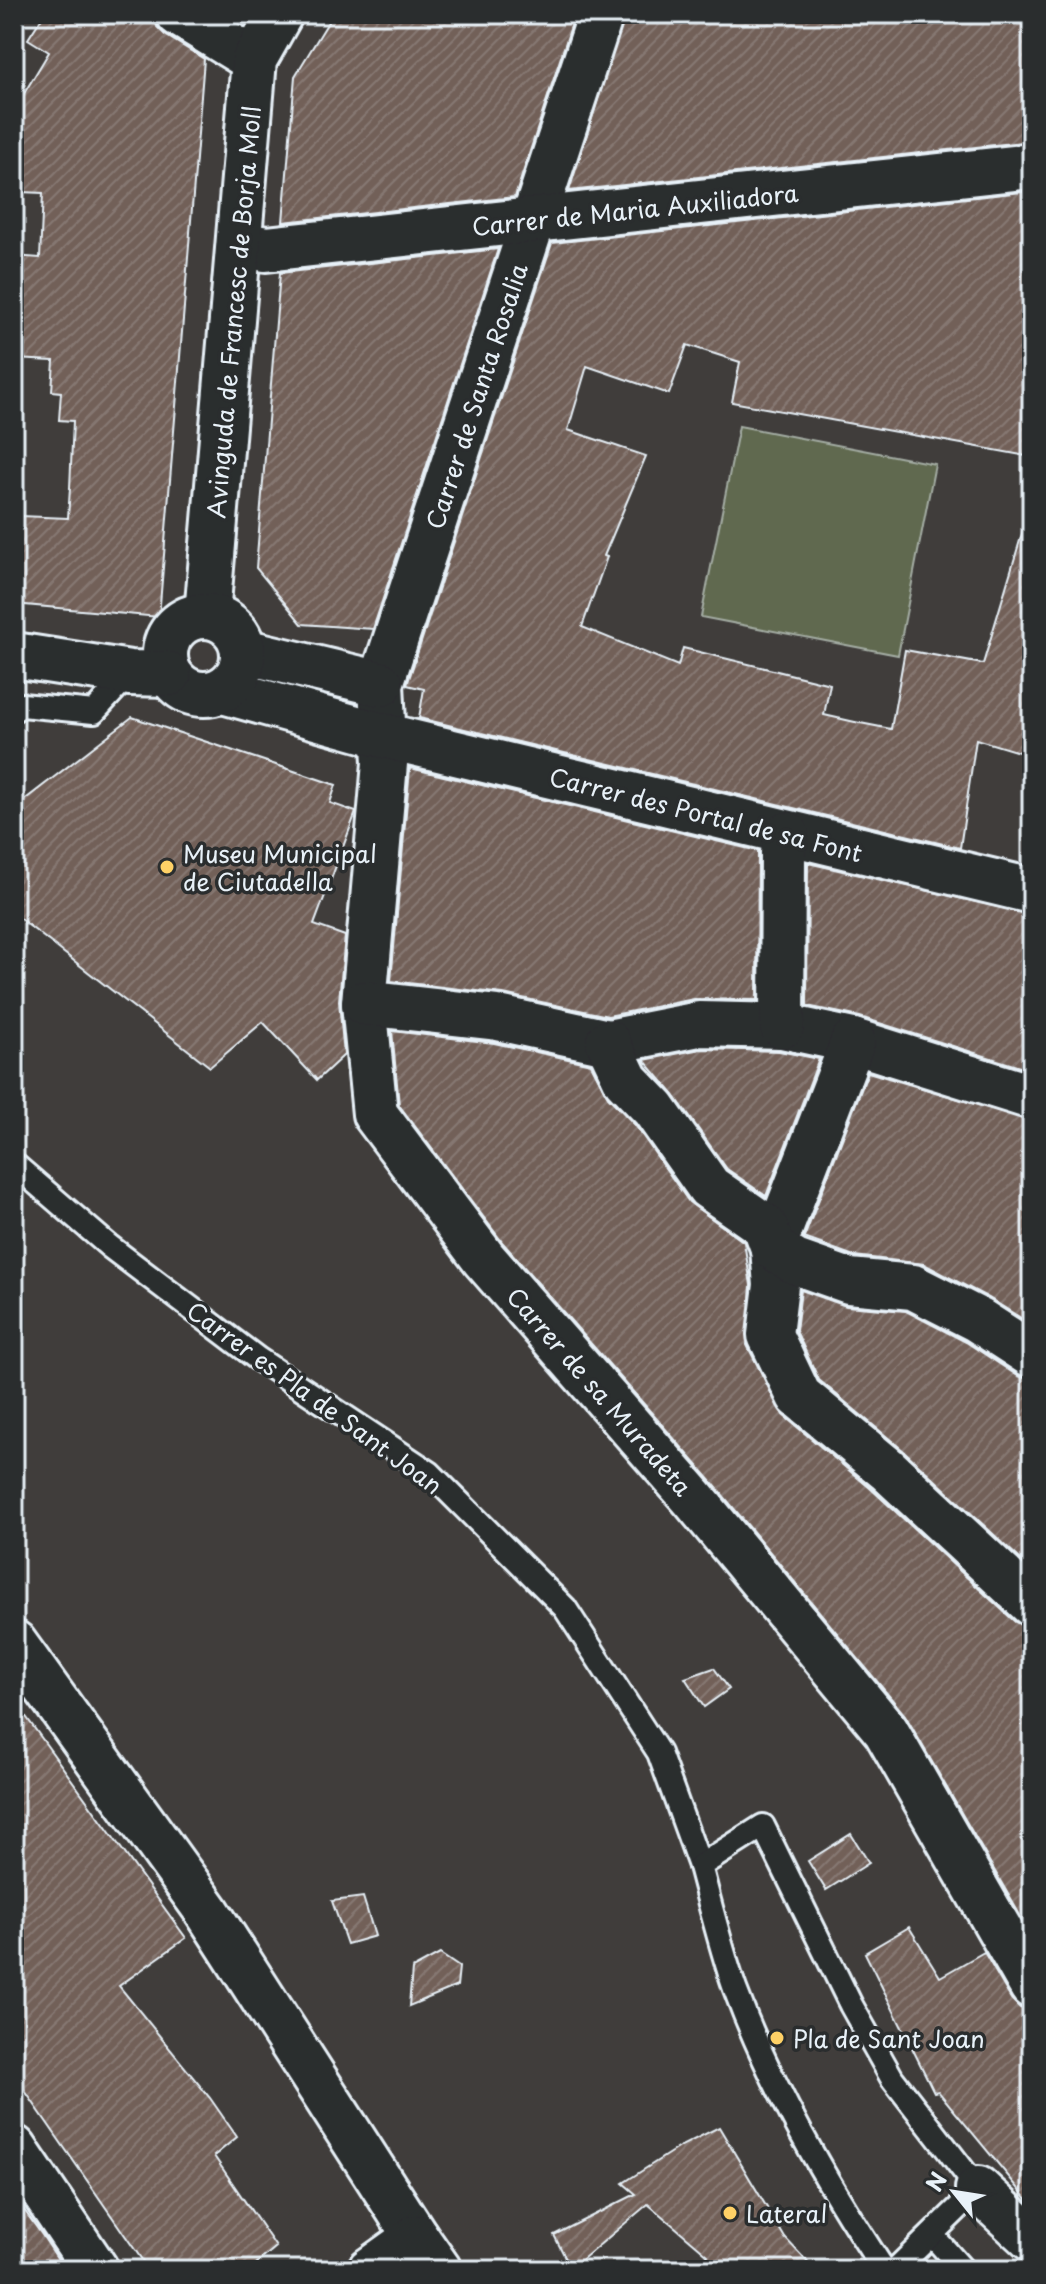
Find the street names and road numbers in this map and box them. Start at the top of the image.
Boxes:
street label: Avinguda de Francesc de Borja Moll [197,104,269,520]
street label: Carrer de Maria Auxiliadora [470,174,800,244]
street label: Carrer de Santa Rosalia [416,258,536,534]
street label: Carrer des Portal de sa Font [546,758,866,870]
street label: Carrer de sa Muradeta [499,1279,701,1503]
street label: Carrer es Pla de Sant Joan [180,1292,450,1502]

